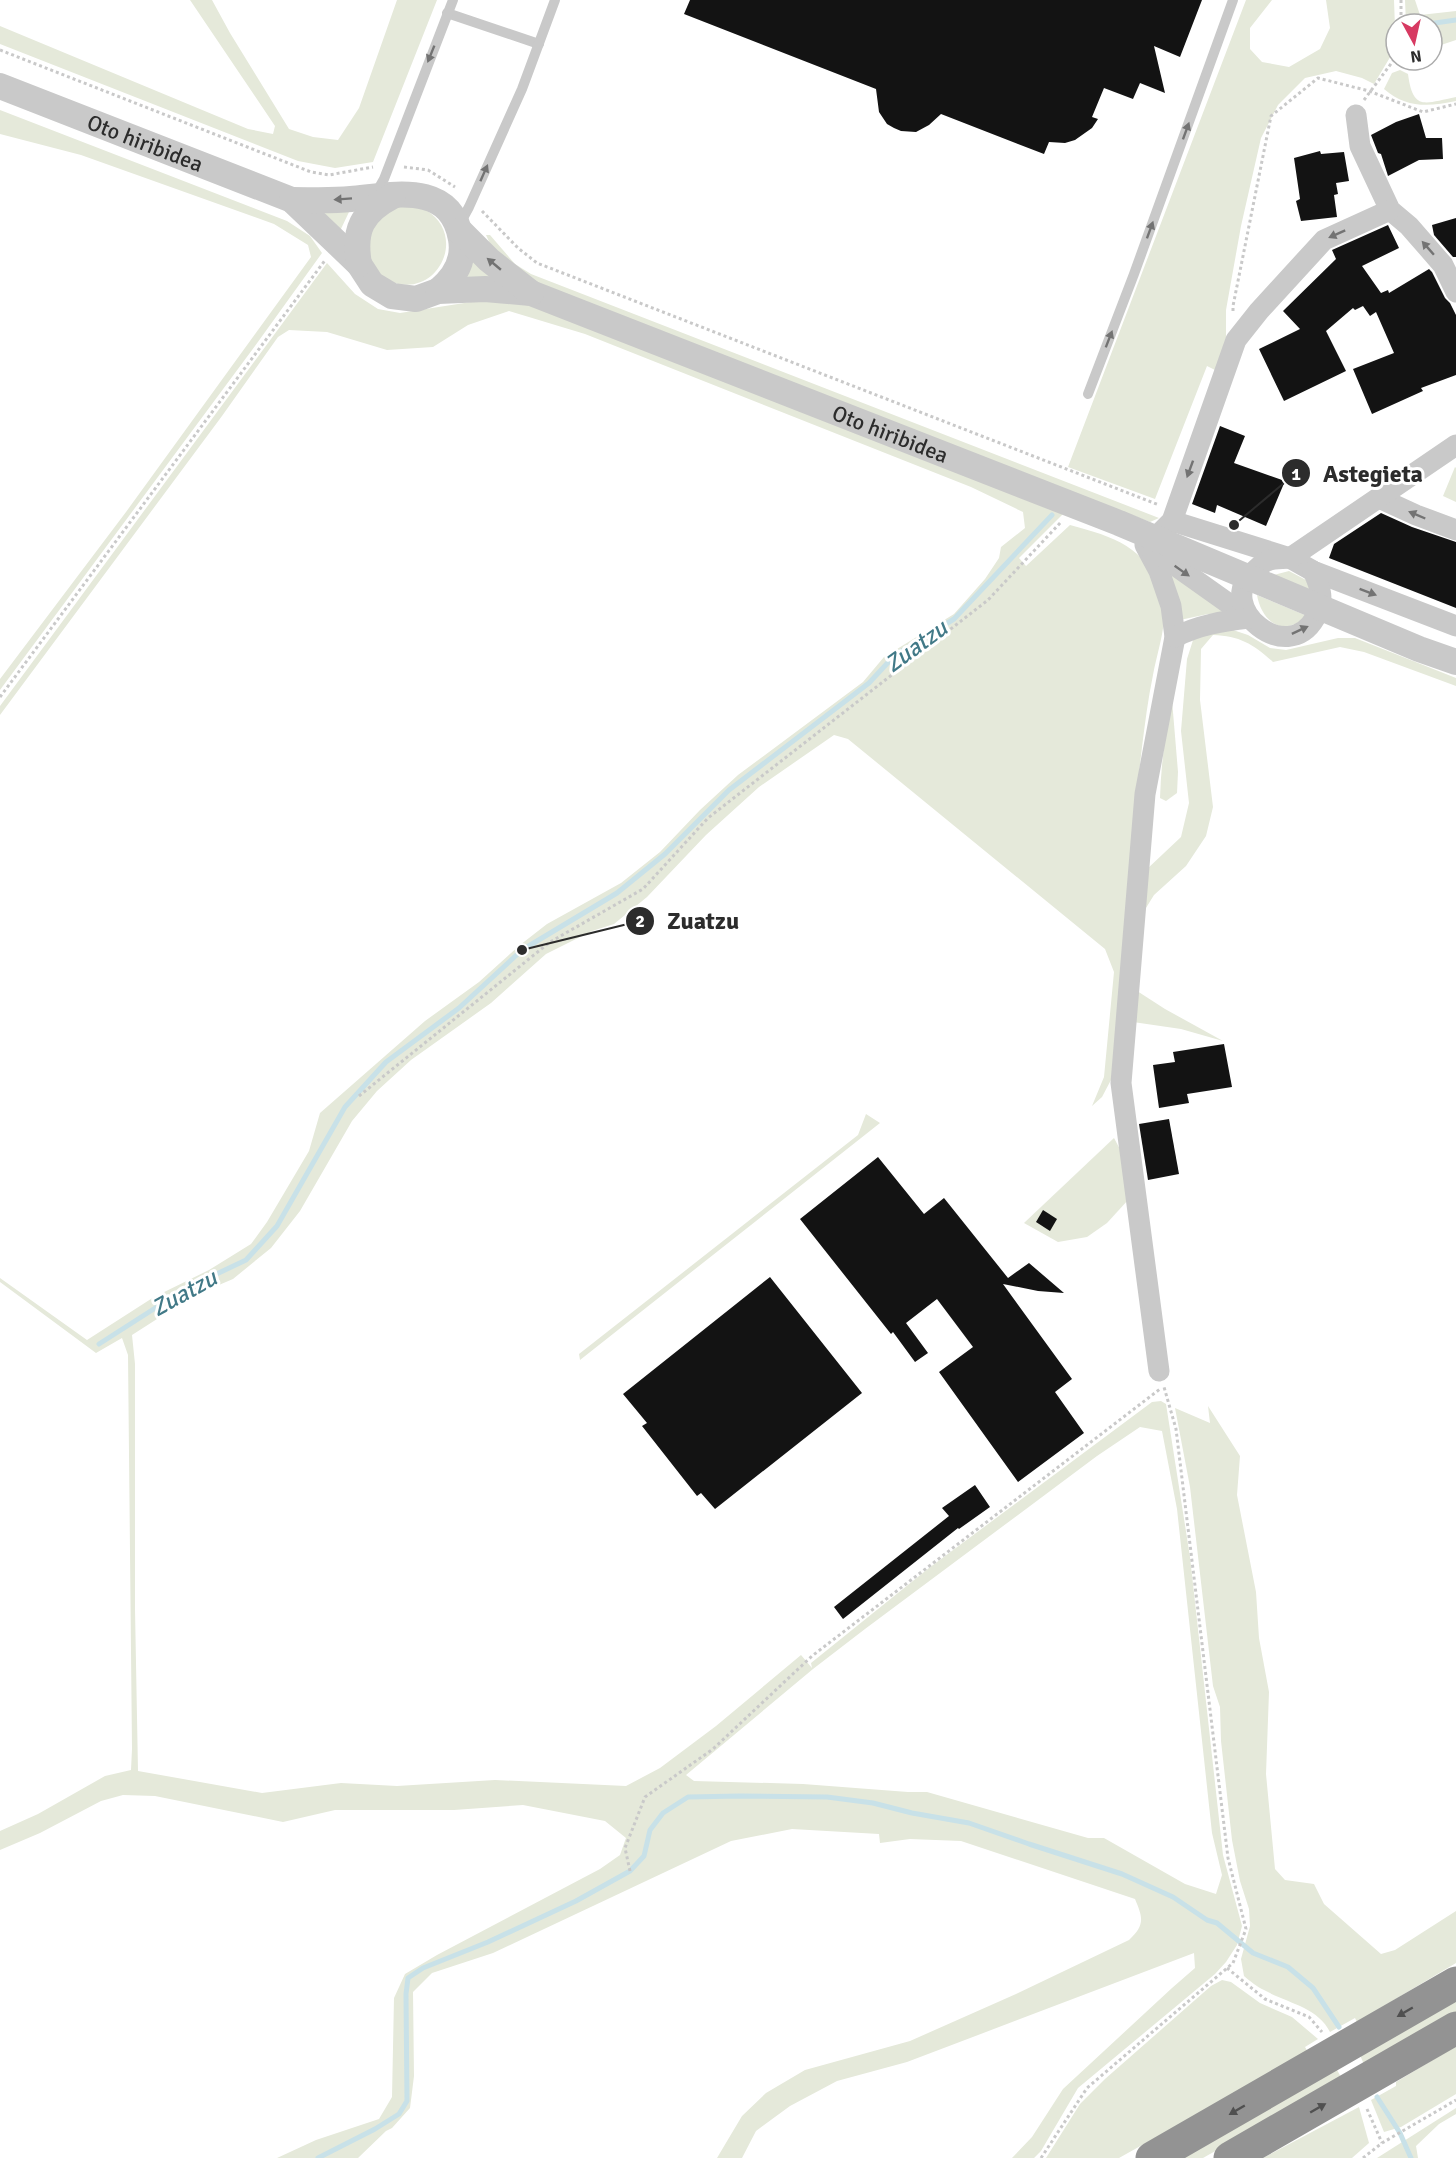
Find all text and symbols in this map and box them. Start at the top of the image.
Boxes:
north arrow [1384,12,1444,72]
text: N [1409,45,1423,67]
one-way arrow [426,46,436,64]
street label: Oto hiribidea [84,108,207,178]
one-way arrow [1181,122,1191,140]
one-way arrow [480,164,489,181]
one-way arrow [333,195,352,204]
one-way arrow [1146,221,1156,239]
one-way arrow [1327,229,1345,239]
one-way arrow [1422,241,1435,256]
one-way arrow [486,257,502,270]
one-way arrow [1105,330,1114,348]
street label: Oto hiribidea [829,399,952,468]
callout: Astegieta [1281,452,1435,494]
text: Astegieta [1323,459,1423,489]
one-way arrow [1185,460,1194,478]
text: 1 [1291,463,1301,485]
one-way arrow [1407,510,1425,520]
one-way arrow [1174,565,1190,577]
one-way arrow [1359,587,1377,597]
water label: Zuatzu [879,612,955,679]
one-way arrow [1291,626,1309,636]
callout: Zuatzu [625,900,751,942]
text: Zuatzu [667,906,739,936]
text: 2 [635,910,645,932]
water label: Zuatzu [146,1262,224,1323]
one-way arrow [1397,2007,1414,2017]
one-way arrow [1309,2103,1326,2113]
one-way arrow [1228,2104,1245,2114]

